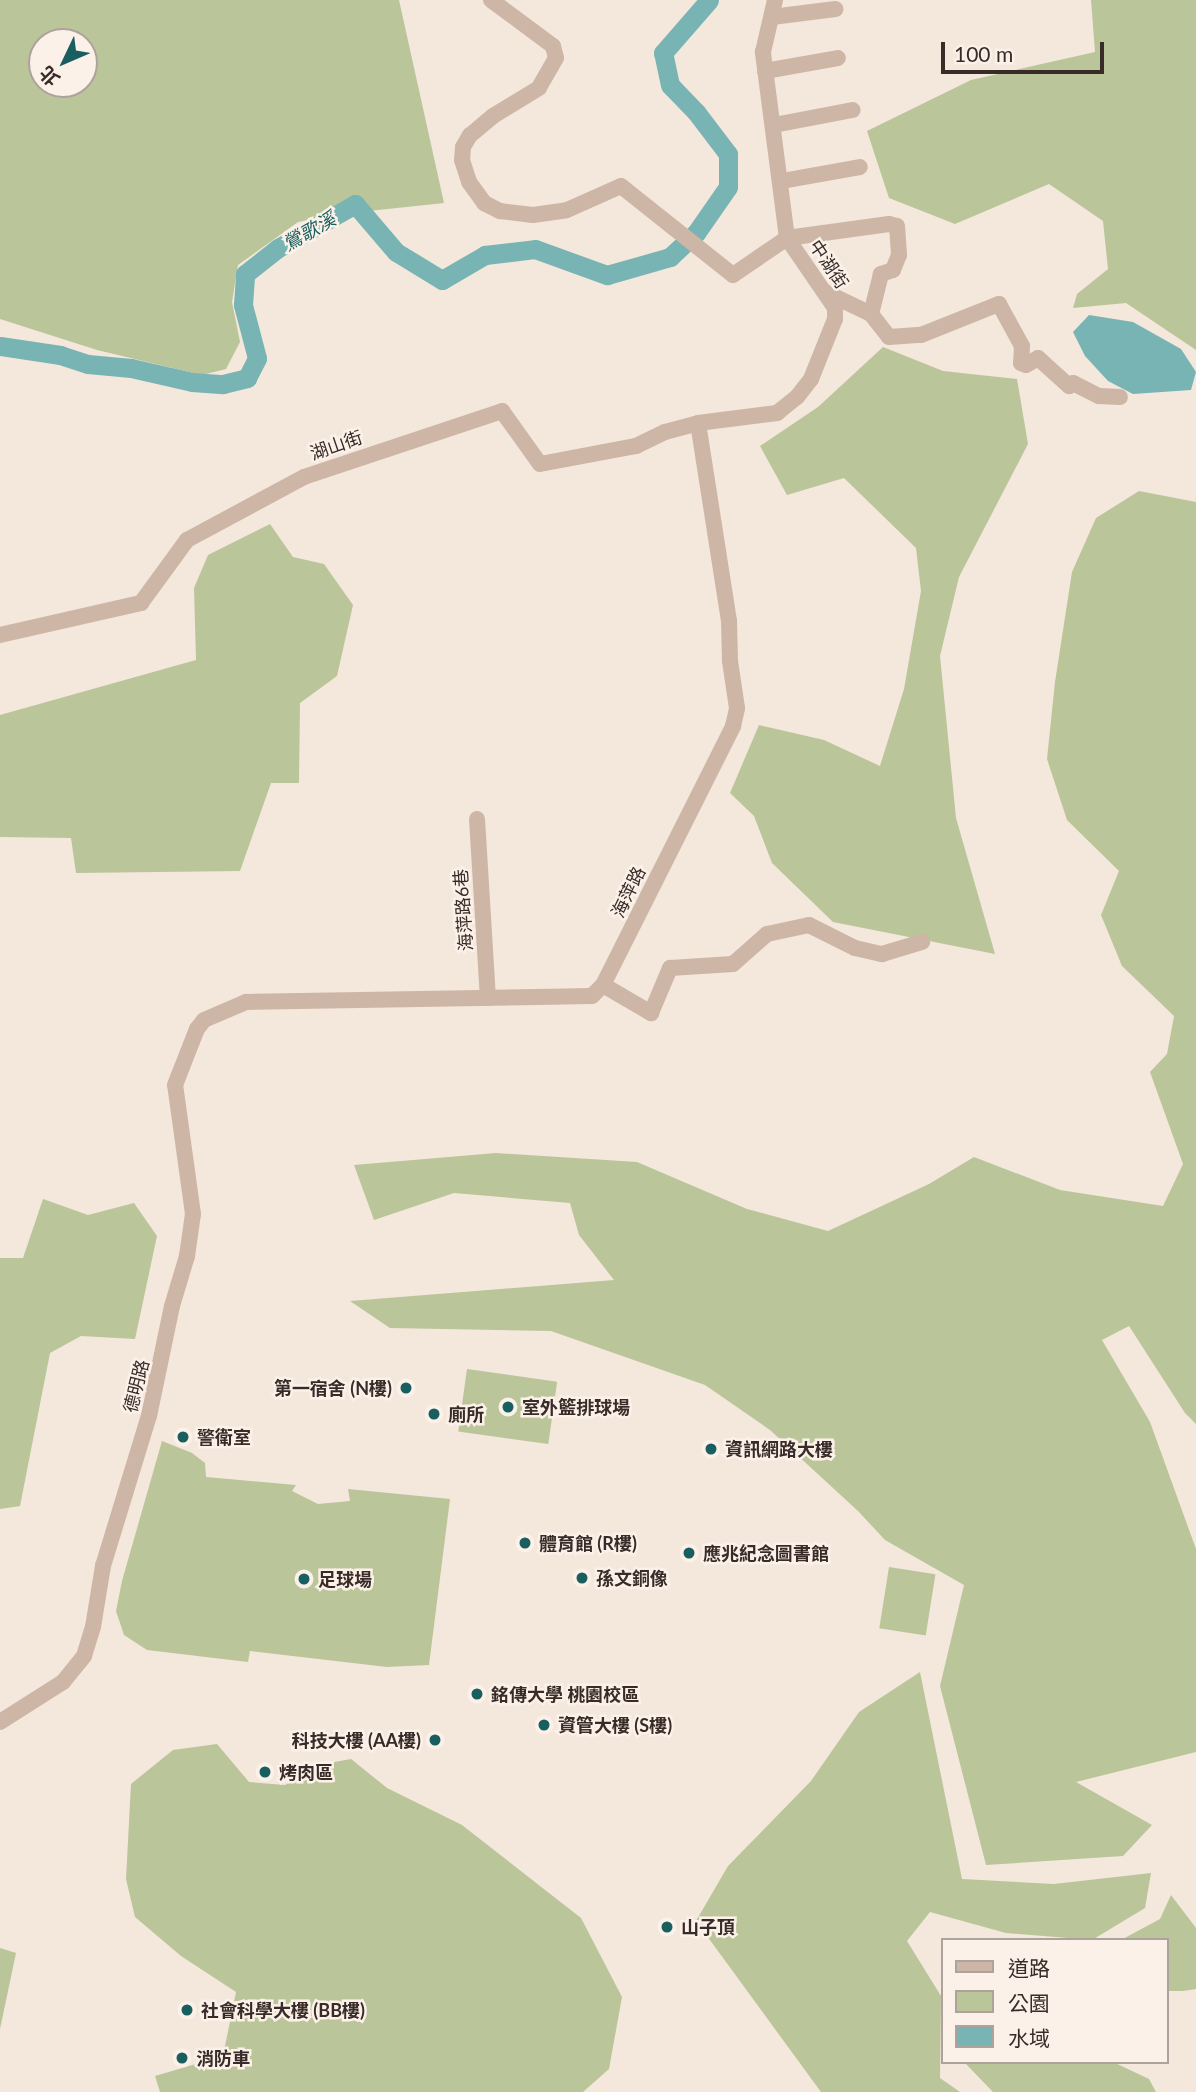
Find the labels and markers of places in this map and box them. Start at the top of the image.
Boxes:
place label: 第一宿舍 (N樓) [274,1377,392,1399]
marker: 第一宿舍 (N樓) [398,1380,414,1396]
place label: 室外籃排球場 [522,1396,630,1418]
marker: 室外籃排球場 [500,1399,516,1415]
place label: 廁所 [448,1403,484,1425]
marker: 廁所 [426,1406,442,1422]
place label: 警衛室 [197,1426,251,1448]
marker: 警衛室 [175,1429,191,1445]
place label: 資訊網路大樓 [725,1438,833,1460]
marker: 資訊網路大樓 [703,1441,719,1457]
place label: 體育館 (R樓) [539,1532,637,1554]
marker: 體育館 (R樓) [517,1535,533,1551]
place label: 應兆紀念圖書館 [703,1542,829,1564]
marker: 應兆紀念圖書館 [681,1545,697,1561]
place label: 孫文銅像 [596,1567,668,1589]
place label: 足球場 [318,1568,372,1590]
marker: 孫文銅像 [574,1570,590,1586]
marker: 足球場 [296,1571,312,1587]
place label: 銘傳大學 桃園校區 [491,1683,639,1705]
marker: 銘傳大學 桃園校區 [469,1686,485,1702]
place label: 資管大樓 (S樓) [558,1714,672,1736]
marker: 資管大樓 (S樓) [536,1717,552,1733]
place label: 科技大樓 (AA樓) [292,1729,421,1751]
marker: 科技大樓 (AA樓) [427,1732,443,1748]
place label: 烤肉區 [279,1761,333,1783]
marker: 烤肉區 [257,1764,273,1780]
place label: 山子頂 [681,1916,735,1938]
marker: 山子頂 [659,1919,675,1935]
place label: 社會科學大樓 (BB樓) [201,1999,365,2021]
marker: 社會科學大樓 (BB樓) [179,2002,195,2018]
place label: 消防車 [196,2047,250,2069]
marker: 消防車 [174,2050,190,2066]

